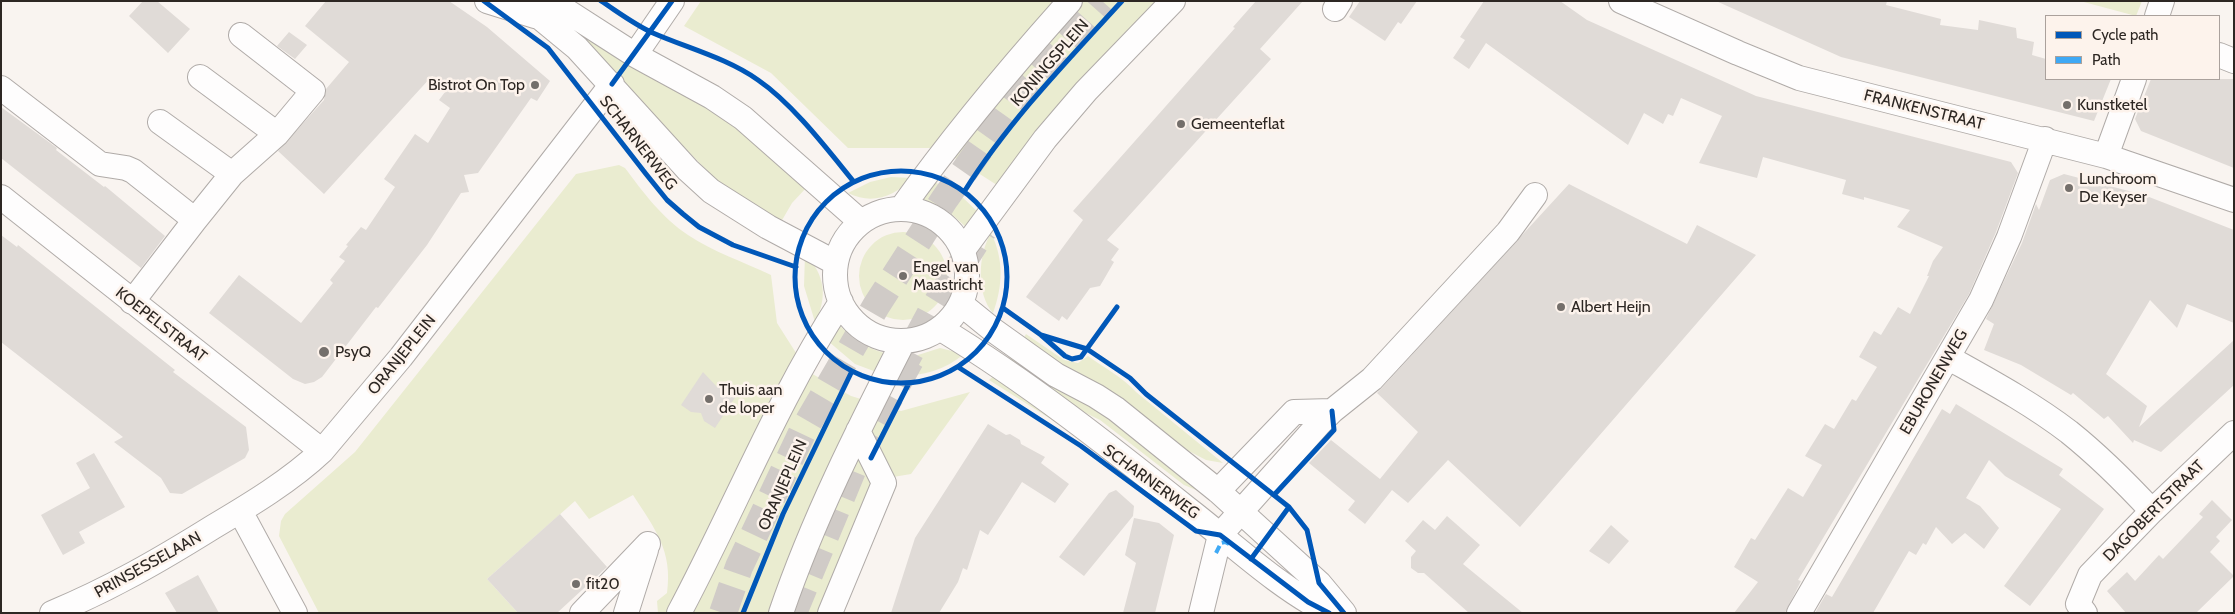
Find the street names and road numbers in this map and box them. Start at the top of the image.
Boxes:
street label: KONINGSPLEIN [1007,16,1093,110]
street label: FRANKENSTRAAT [1862,86,1986,134]
street label: SCHARNERWEG [595,92,681,194]
street label: KOEPELSTRAAT [111,283,211,367]
street label: ORANJEPLEIN [364,311,440,399]
street label: EBURONENWEG [1896,326,1972,438]
street label: ORANJEPLEIN [754,437,812,533]
street label: SCHARNERWEG [1099,441,1203,523]
street label: DAGOBERTSTRAAT [2099,456,2209,566]
street label: PRINSESSELAAN [91,528,205,602]

